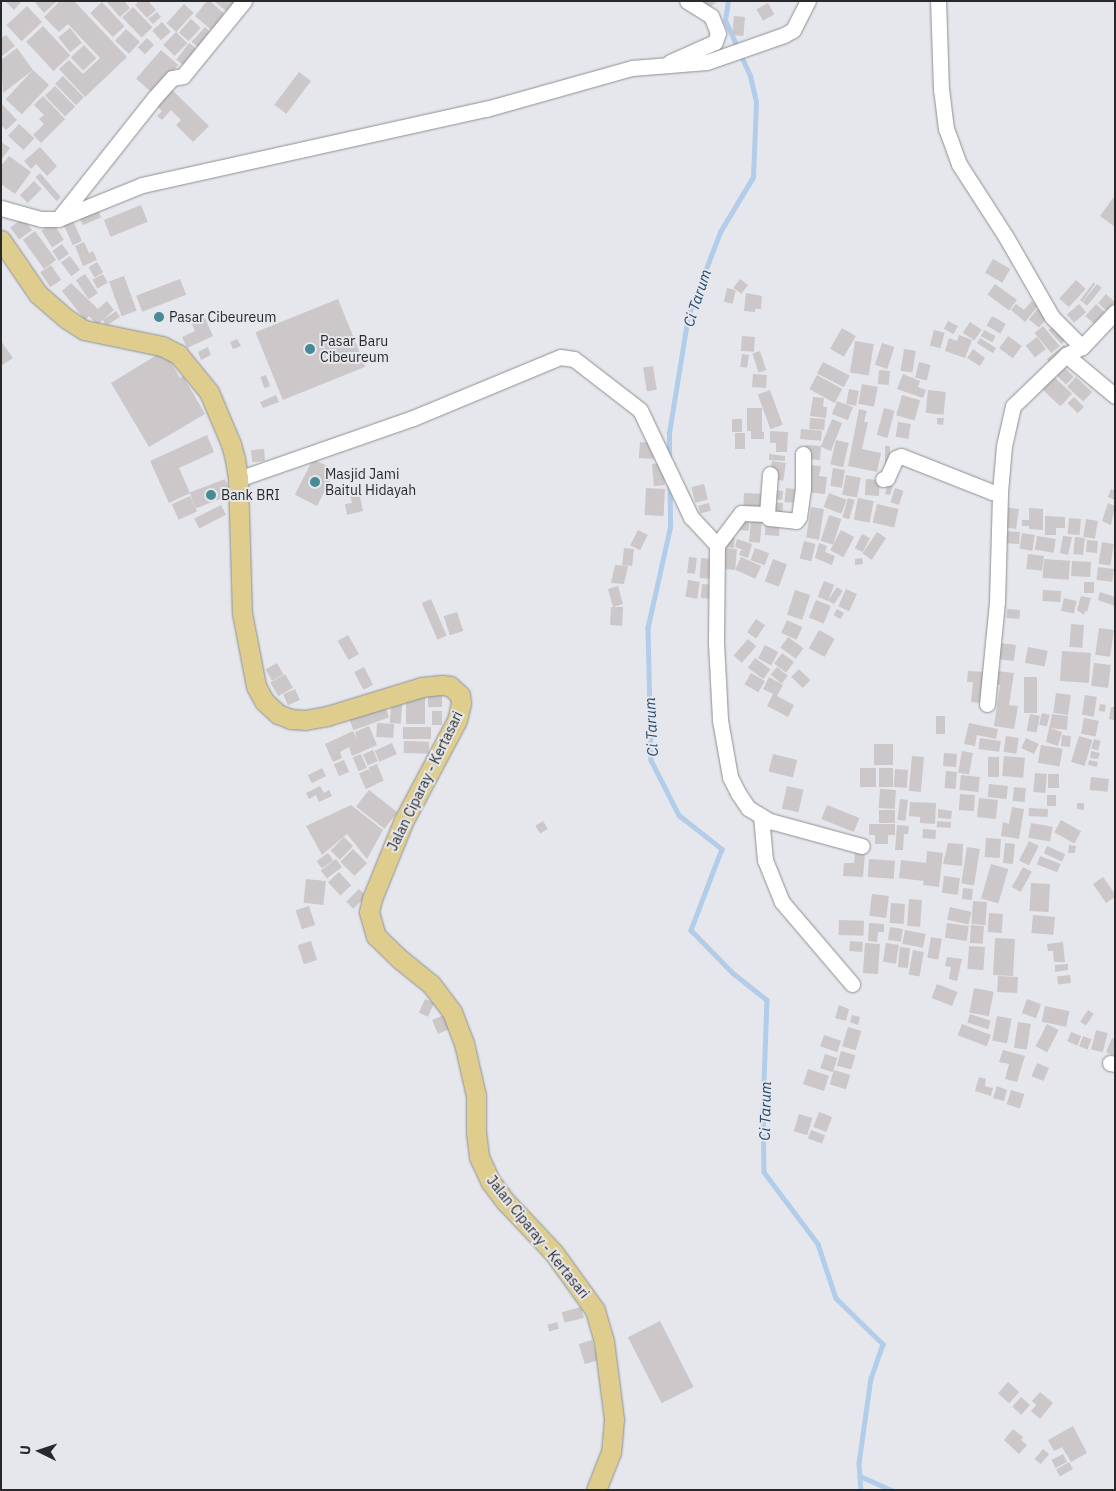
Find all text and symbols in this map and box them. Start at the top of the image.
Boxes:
water label: Ci Tarum [679,267,715,329]
place label: Pasar Cibeureum [169,309,276,325]
marker: Pasar Cibeureum [153,311,165,323]
place label: Pasar Baru Cibeureum [320,333,389,366]
marker: Pasar Baru Cibeureum [304,343,316,355]
place label: Masjid Jami Baitul Hidayah [325,466,416,498]
marker: Masjid Jami Baitul Hidayah [309,476,321,488]
place label: Bank BRI [221,487,280,503]
marker: Bank BRI [205,489,217,501]
water label: Ci Tarum [640,697,662,757]
street label: Jalan Ciparay - Kertasari [384,708,466,854]
water label: Ci Tarum [755,1081,775,1141]
street label: Jalan Ciparay - Kertasari [483,1172,593,1302]
north arrow [15,1426,65,1476]
text: U [16,1444,34,1455]

